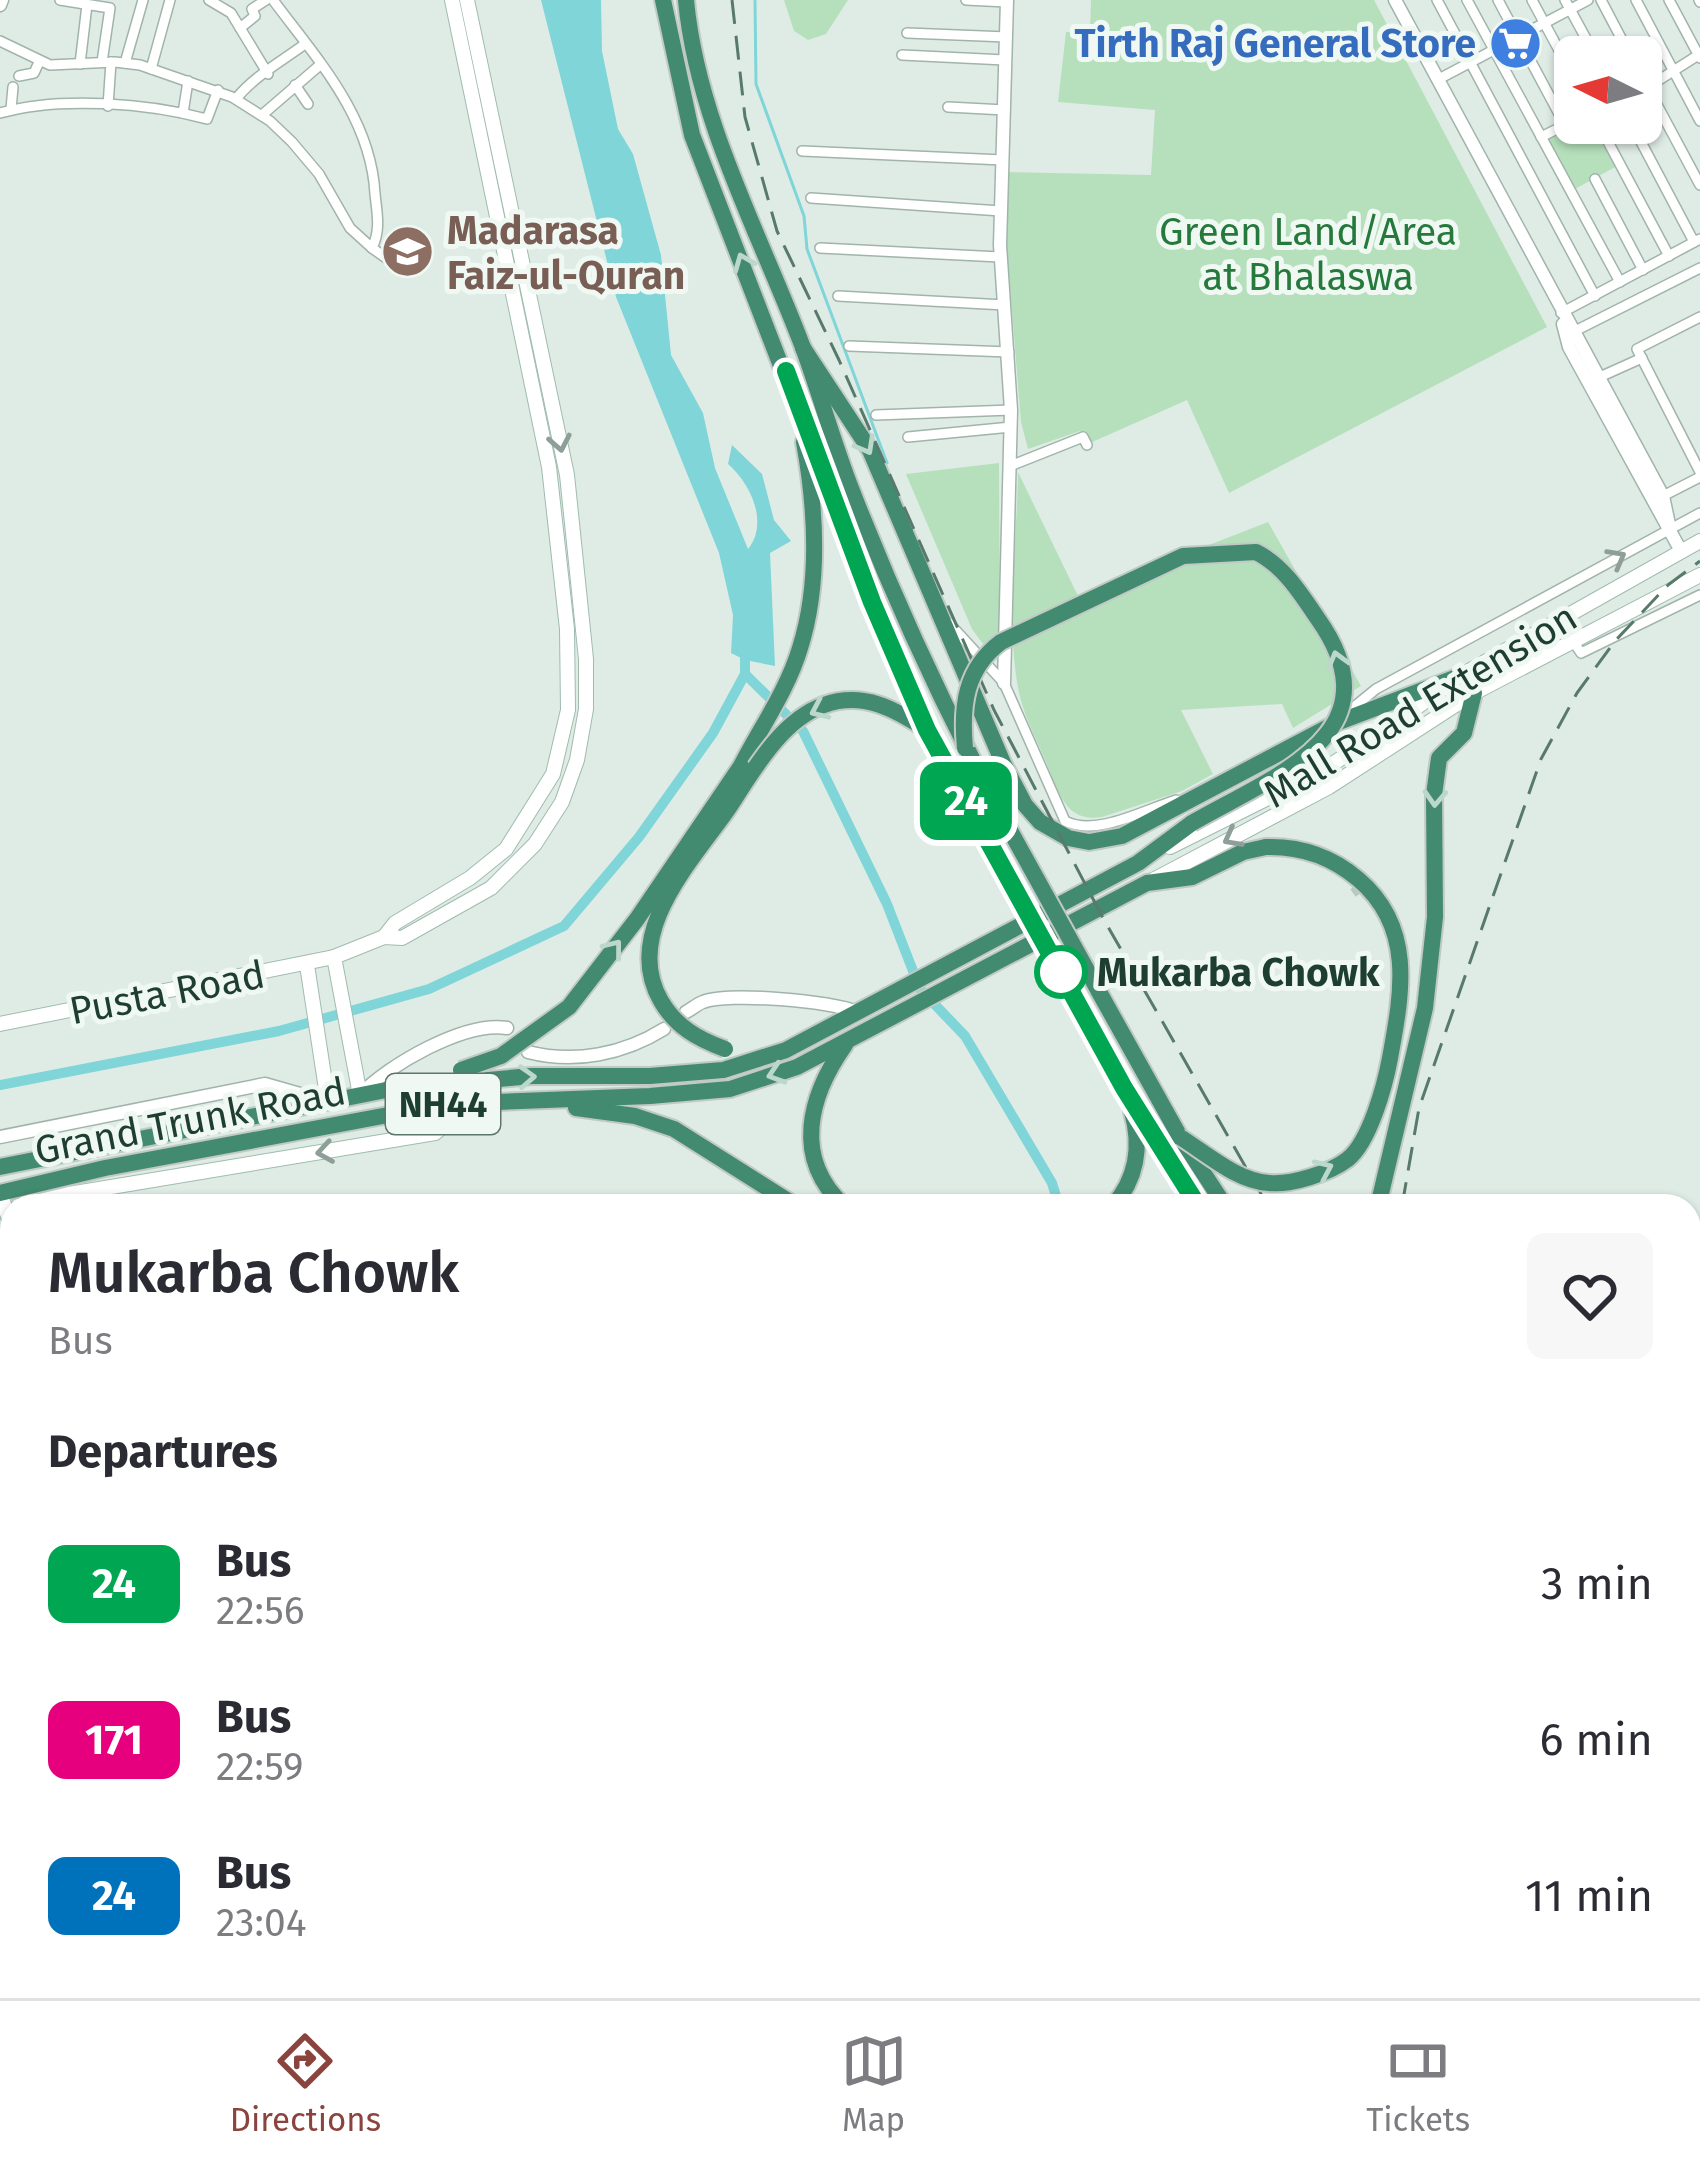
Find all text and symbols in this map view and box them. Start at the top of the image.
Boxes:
supermarket icon: Tirth Raj General Store [1487,15,1543,71]
place label: Tirth Raj General Store [1074,21,1476,67]
north arrow [1554,36,1662,144]
map controls [1554,36,1662,144]
place label: Madarasa Faiz-ul-Quran [447,208,685,299]
park label: Green Land/Area at Bhalaswa [1159,209,1457,300]
school or university icon: Madarasa Faiz-ul-Quran [380,224,436,280]
one-way arrow [732,253,757,274]
one-way arrow [546,433,572,453]
one-way arrow [852,433,875,455]
one-way arrow [1605,549,1626,572]
street label: Mall Road Extension [1256,594,1585,817]
one-way arrow [1327,650,1352,671]
one-way arrow [810,695,831,719]
line badge: 24 [912,762,1020,840]
text: 24 [944,776,988,826]
one-way arrow [1422,789,1448,808]
one-way arrow [1224,824,1245,847]
one-way arrow [600,940,622,961]
marker: Mukarba Chowk [1036,947,1086,997]
place label: Mukarba Chowk [1097,950,1380,996]
street label: Pusta Road [66,952,269,1034]
one-way arrow [766,1060,787,1085]
one-way arrow [518,1064,537,1090]
street label: Grand Trunk Road [31,1068,350,1174]
road number: NH44 [386,1074,500,1134]
one-way arrow [315,1138,335,1163]
one-way arrow [1312,1160,1333,1184]
button: heart [1527,1233,1653,1359]
text: Mukarba Chowk [48,1239,459,1307]
text: Bus [48,1318,113,1364]
text: Departures [48,1425,278,1479]
text: Bus [216,1534,291,1588]
text: 3 min [1541,1557,1653,1611]
text: 24 [92,1559,136,1609]
text: 22:56 [216,1588,304,1634]
text: Bus [216,1690,291,1744]
text: 6 min [1539,1713,1653,1767]
text: 171 [85,1715,143,1765]
text: 22:59 [216,1744,304,1790]
text: Bus [216,1846,291,1900]
text: 11 min [1525,1869,1653,1923]
text: 24 [92,1871,136,1921]
text: 23:04 [216,1900,306,1946]
tab: Directions [230,2028,381,2140]
tab: Map [841,2028,907,2140]
tab: Tickets [1366,2028,1470,2140]

